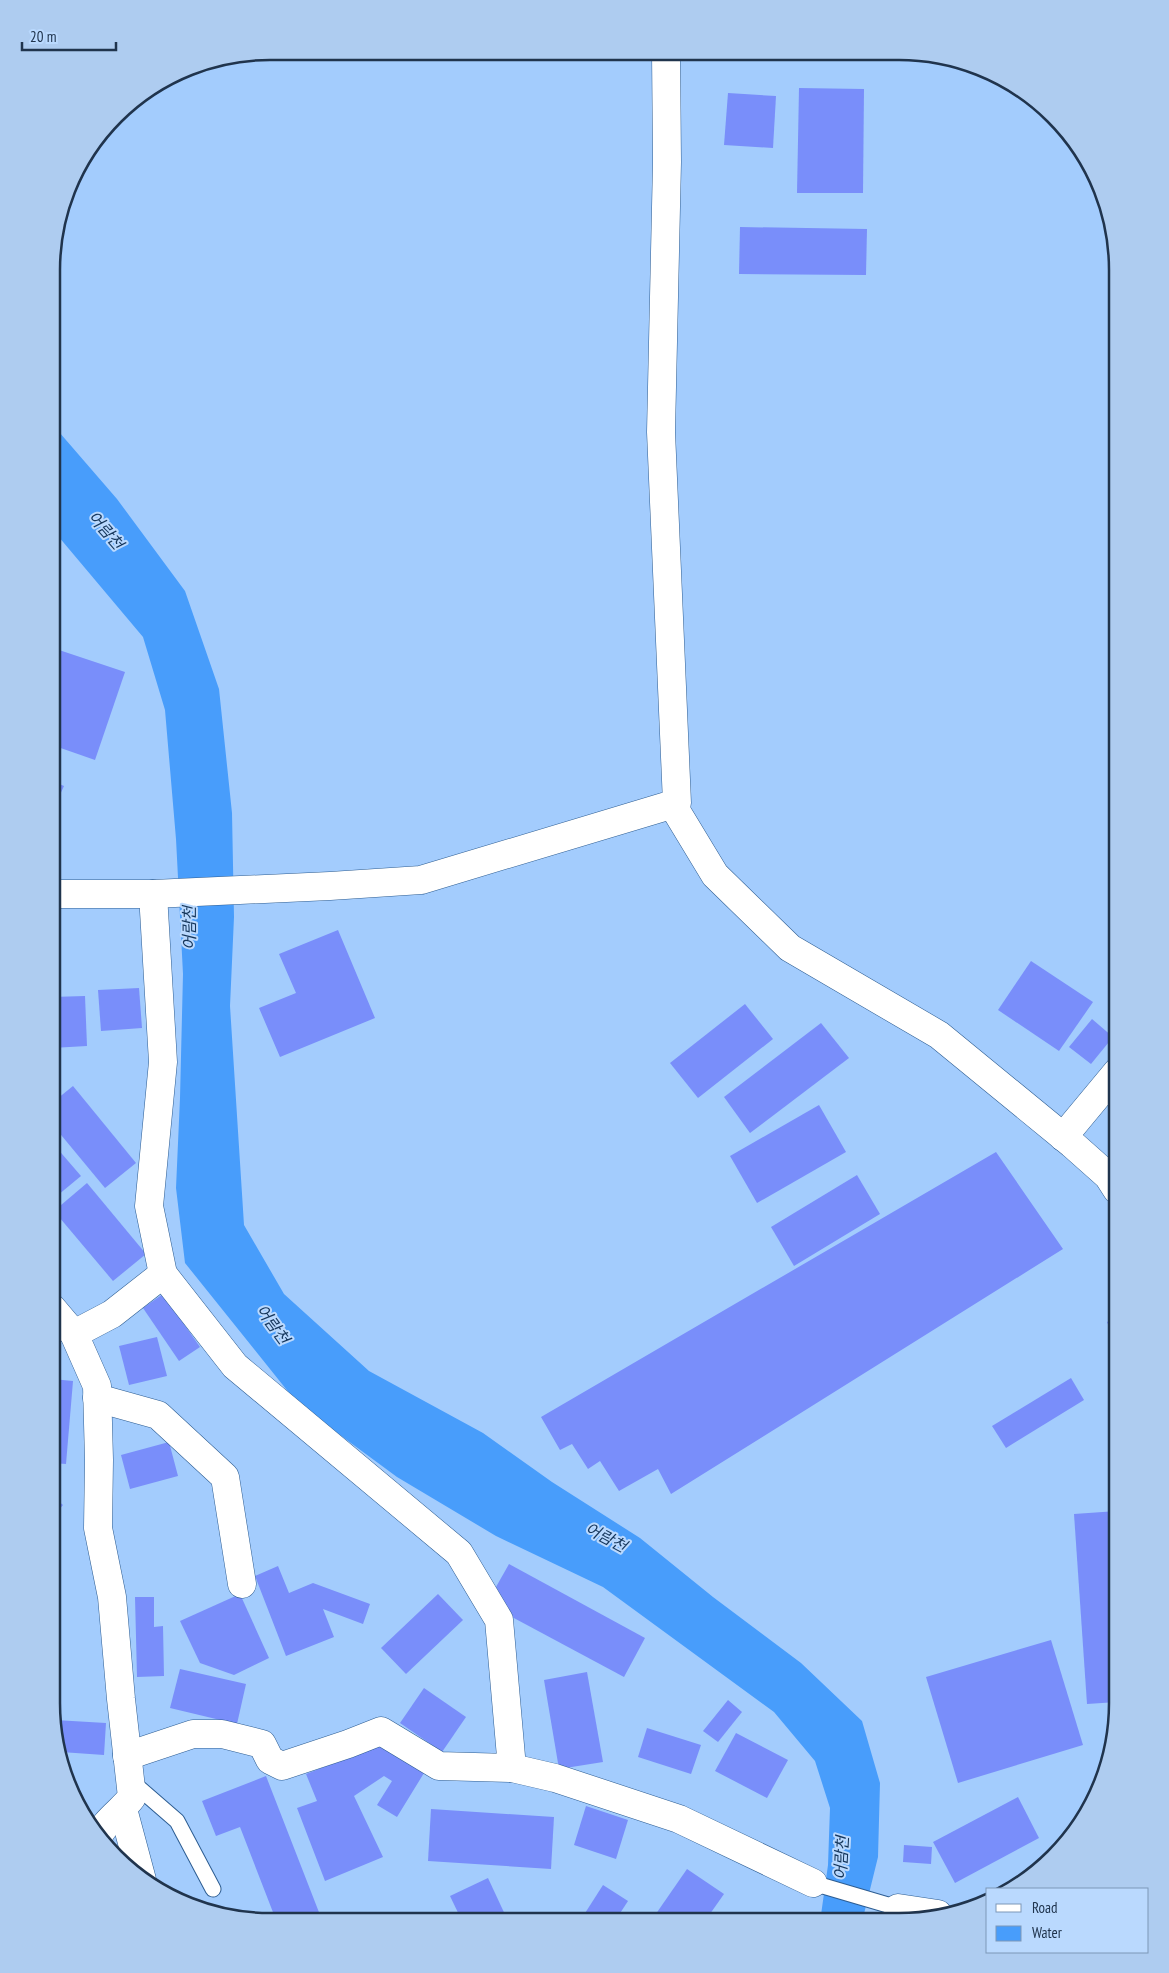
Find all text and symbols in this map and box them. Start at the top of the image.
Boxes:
scale bar [22,20,116,52]
text: 20 m [30,27,56,46]
water label: 어람천 [84,507,130,555]
water label: 어람천 [179,904,199,950]
water label: 어람천 [252,1300,295,1350]
water label: 어람천 [582,1518,632,1557]
water label: 어람천 [830,1833,852,1881]
legend [986,1888,1149,1953]
text: Road [1032,1898,1058,1917]
text: Water [1032,1923,1063,1942]

